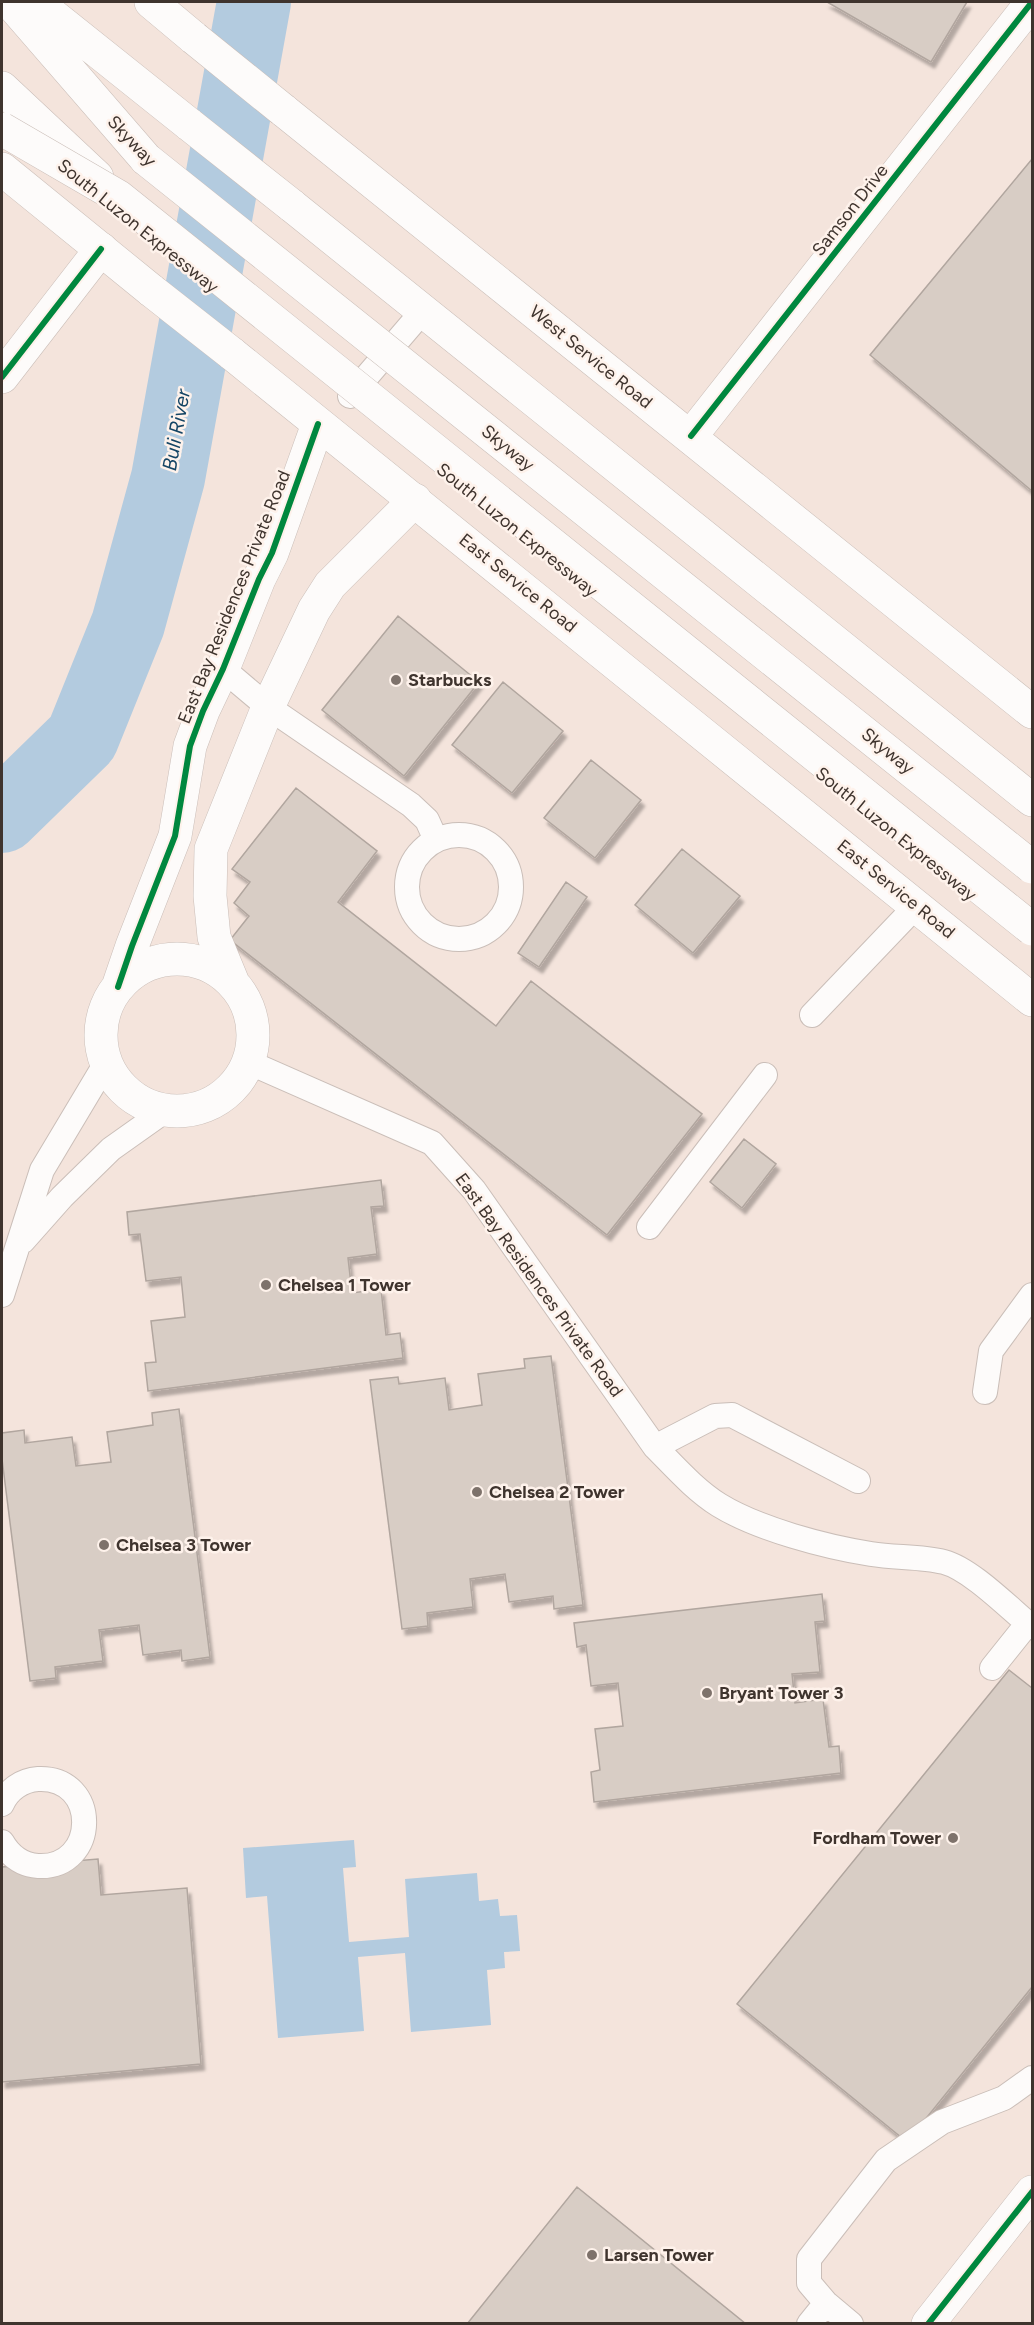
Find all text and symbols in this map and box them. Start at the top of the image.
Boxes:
street label: Skyway [103,111,161,171]
street label: South Luzon Expressway [53,154,223,298]
street label: Samson Drive [807,160,893,260]
street label: West Service Road [525,301,657,413]
water label: Buli River [157,386,195,473]
street label: Skyway [477,420,539,476]
street label: South Luzon Expressway [432,458,602,602]
street label: East Bay Residences Private Road [173,467,295,727]
street label: East Service Road [455,529,581,637]
place label: Starbucks [408,669,492,691]
marker: Starbucks [389,673,403,687]
street label: Skyway [857,723,919,779]
street label: South Luzon Expressway [811,762,981,906]
street label: East Service Road [833,835,959,943]
street label: East Bay Residences Private Road [450,1169,628,1401]
place label: Chelsea 1 Tower [278,1274,411,1296]
marker: Chelsea 1 Tower [259,1278,273,1292]
place label: Chelsea 2 Tower [489,1481,625,1503]
marker: Chelsea 2 Tower [470,1485,484,1499]
place label: Chelsea 3 Tower [116,1534,251,1556]
marker: Chelsea 3 Tower [97,1538,111,1552]
place label: Bryant Tower 3 [719,1682,843,1704]
marker: Bryant Tower 3 [700,1686,714,1700]
place label: Fordham Tower [812,1827,941,1849]
marker: Fordham Tower [946,1831,960,1845]
place label: Larsen Tower [604,2244,714,2266]
marker: Larsen Tower [585,2248,599,2262]

